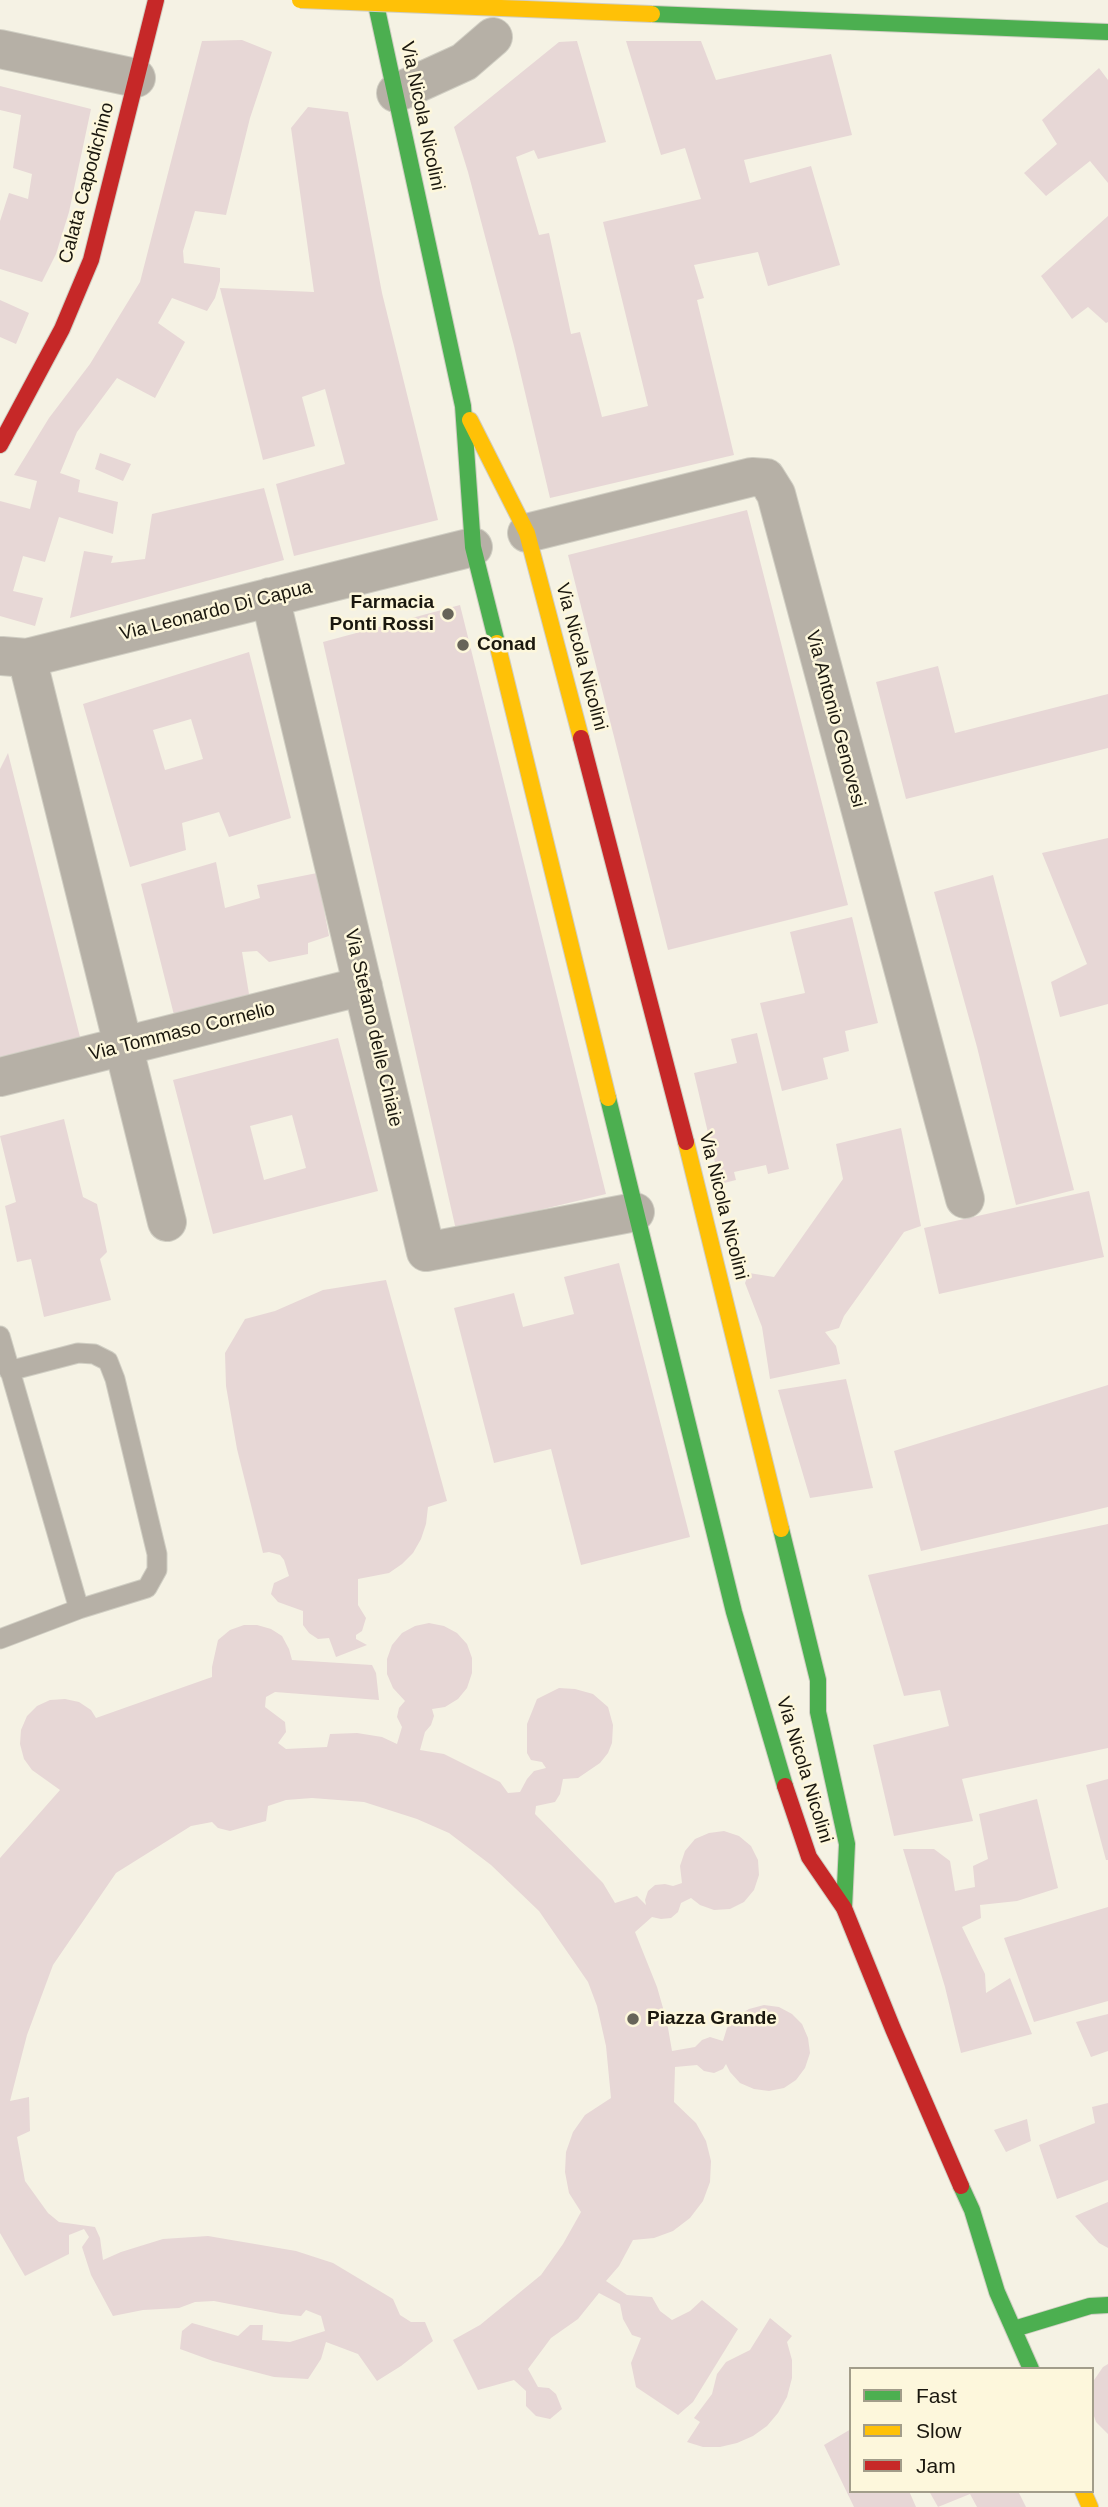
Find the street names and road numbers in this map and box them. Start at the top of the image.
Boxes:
street label: Via Nicola Nicolini [395,39,449,193]
street label: Calata Capodichino [55,100,119,266]
street label: Via Leonardo Di Capua [118,576,314,646]
street label: Via Nicola Nicolini [550,581,612,733]
street label: Via Antonio Genovesi [800,628,870,810]
street label: Via Stefano delle Chiaie [339,927,407,1129]
street label: Via Tommaso Cornelio [87,998,277,1066]
street label: Via Nicola Nicolini [694,1130,752,1282]
street label: Via Nicola Nicolini [771,1694,837,1846]

